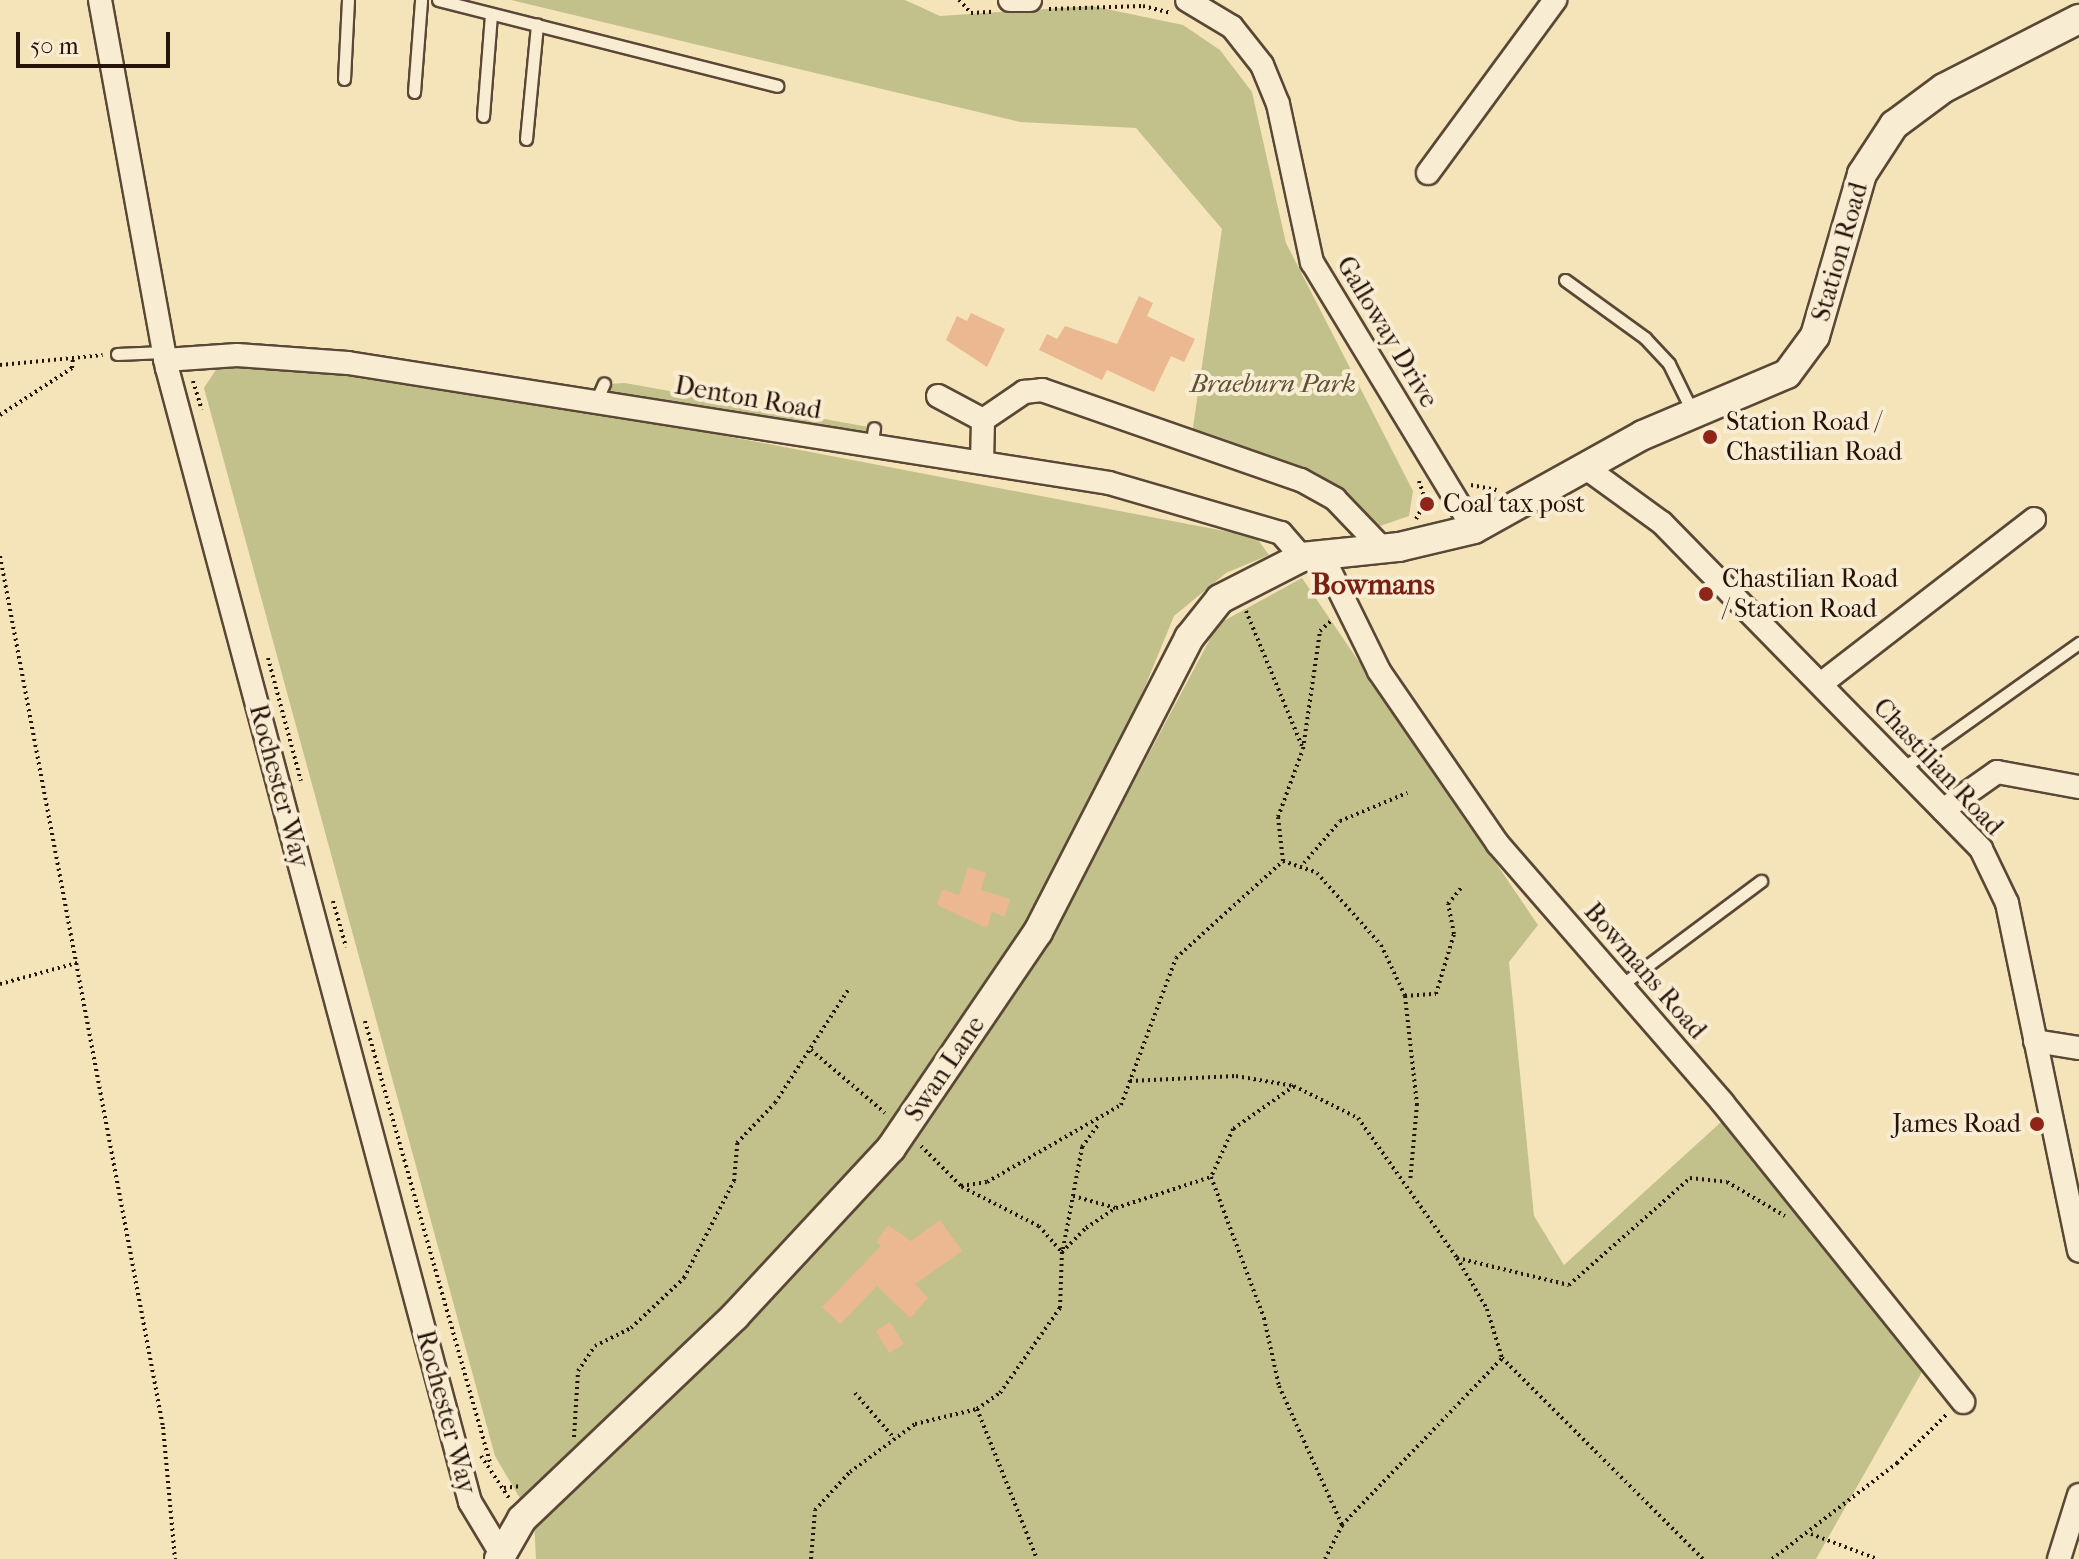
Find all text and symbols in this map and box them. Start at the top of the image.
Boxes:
scale bar [20,16,174,66]
text: 50 m [30,32,79,60]
street label: Station Road [1805,179,1875,325]
street label: Galloway Drive [1330,251,1444,413]
park label: Braeburn Park [1190,368,1356,400]
street label: Denton Road [672,370,824,426]
place label: Station Road / Chastilian Road [1726,406,1902,468]
marker: Station Road / Chastilian Road [1701,428,1719,446]
place label: Coal tax post [1443,488,1585,520]
marker: Coal tax post [1418,495,1436,513]
place label: Chastilian Road / Station Road [1722,563,1898,624]
district label: Bowmans [1311,567,1435,603]
marker: Chastilian Road / Station Road [1697,585,1715,603]
street label: Chastilian Road [1867,692,2009,842]
street label: Rochester Way [242,701,316,871]
street label: Bowmans Road [1577,896,1713,1046]
street label: Swan Lane [898,1010,992,1128]
place label: James Road [1892,1108,2021,1140]
marker: James Road [2028,1115,2046,1133]
street label: Rochester Way [409,1327,483,1497]

